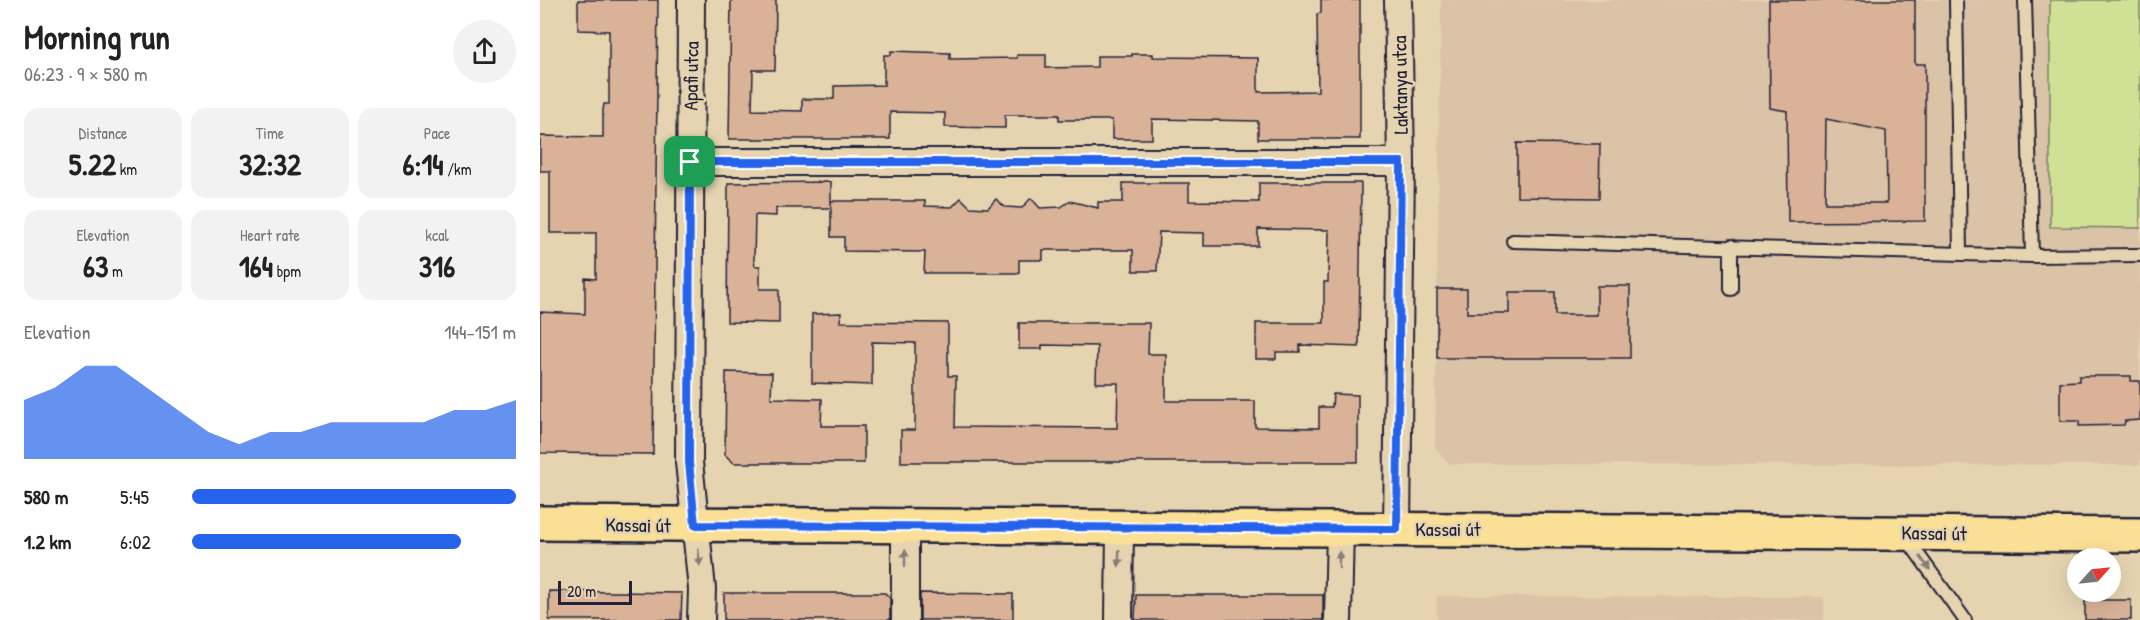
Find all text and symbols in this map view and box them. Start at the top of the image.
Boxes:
text: Morning run [24,15,170,59]
button: share [453,20,516,83]
street label: Laktanya utca [1385,35,1414,135]
street label: Apafi utca [676,41,705,111]
text: 06:23 · 9 × 580 m [24,60,148,87]
text: Distance [79,122,127,144]
text: Time [256,122,284,144]
text: Pace [424,122,450,144]
pin [664,136,715,187]
text: 5.22 [69,144,116,184]
text: 32:32 [239,144,301,184]
text: 6:14 [402,144,444,184]
icon: arrive [673,145,706,178]
text: km [116,158,137,180]
text: /km [444,158,472,180]
text: Elevation [76,224,130,246]
text: Heart rate [240,224,300,246]
text: kcal [425,224,449,246]
text: 63 [83,246,108,286]
text: 164 [239,246,273,286]
text: 316 [419,246,455,286]
text: m [108,260,123,282]
text: bpm [273,260,301,282]
text: Elevation [24,318,90,345]
text: 144–151 m [444,318,516,345]
text: 580 m [24,483,68,510]
text: 5:45 [120,483,149,510]
street label: Kassai út [605,510,672,539]
street label: Kassai út [1415,515,1482,542]
street label: Kassai út [1901,518,1968,547]
text: 1.2 km [24,528,71,555]
text: 6:02 [120,528,151,555]
one-way arrow [694,548,704,567]
one-way arrow [900,548,910,567]
north arrow [2067,548,2121,602]
map controls [2067,548,2121,602]
one-way arrow [1114,549,1124,568]
one-way arrow [1334,551,1344,570]
one-way arrow [1919,555,1931,571]
scale bar [558,578,632,606]
text: 20 m [567,580,596,602]

